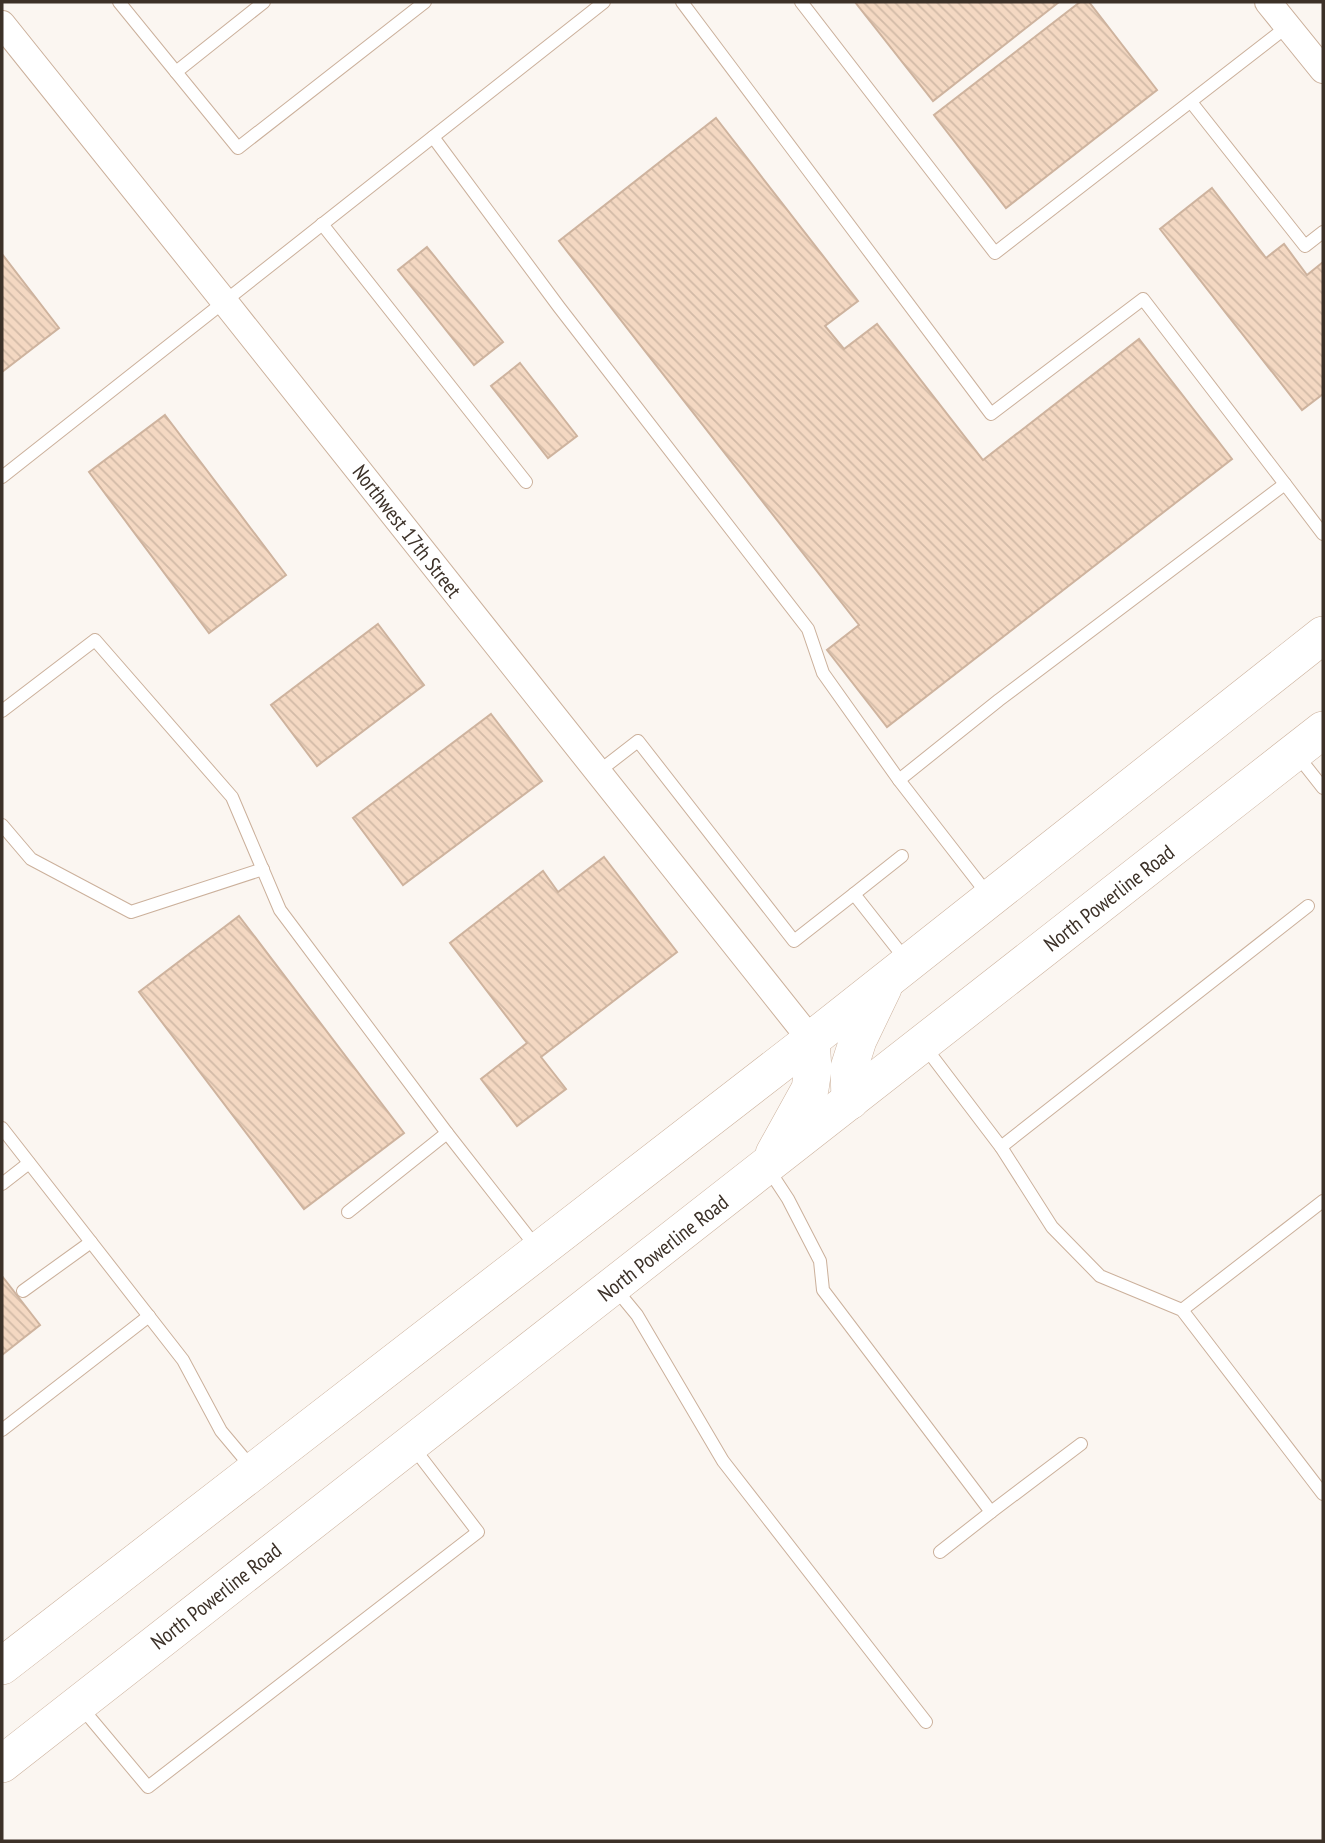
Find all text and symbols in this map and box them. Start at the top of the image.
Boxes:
street label: Northwest 17th Street [347,459,467,603]
street label: North Powerline Road [1038,839,1180,957]
street label: North Powerline Road [592,1189,734,1307]
street label: North Powerline Road [145,1537,287,1655]

